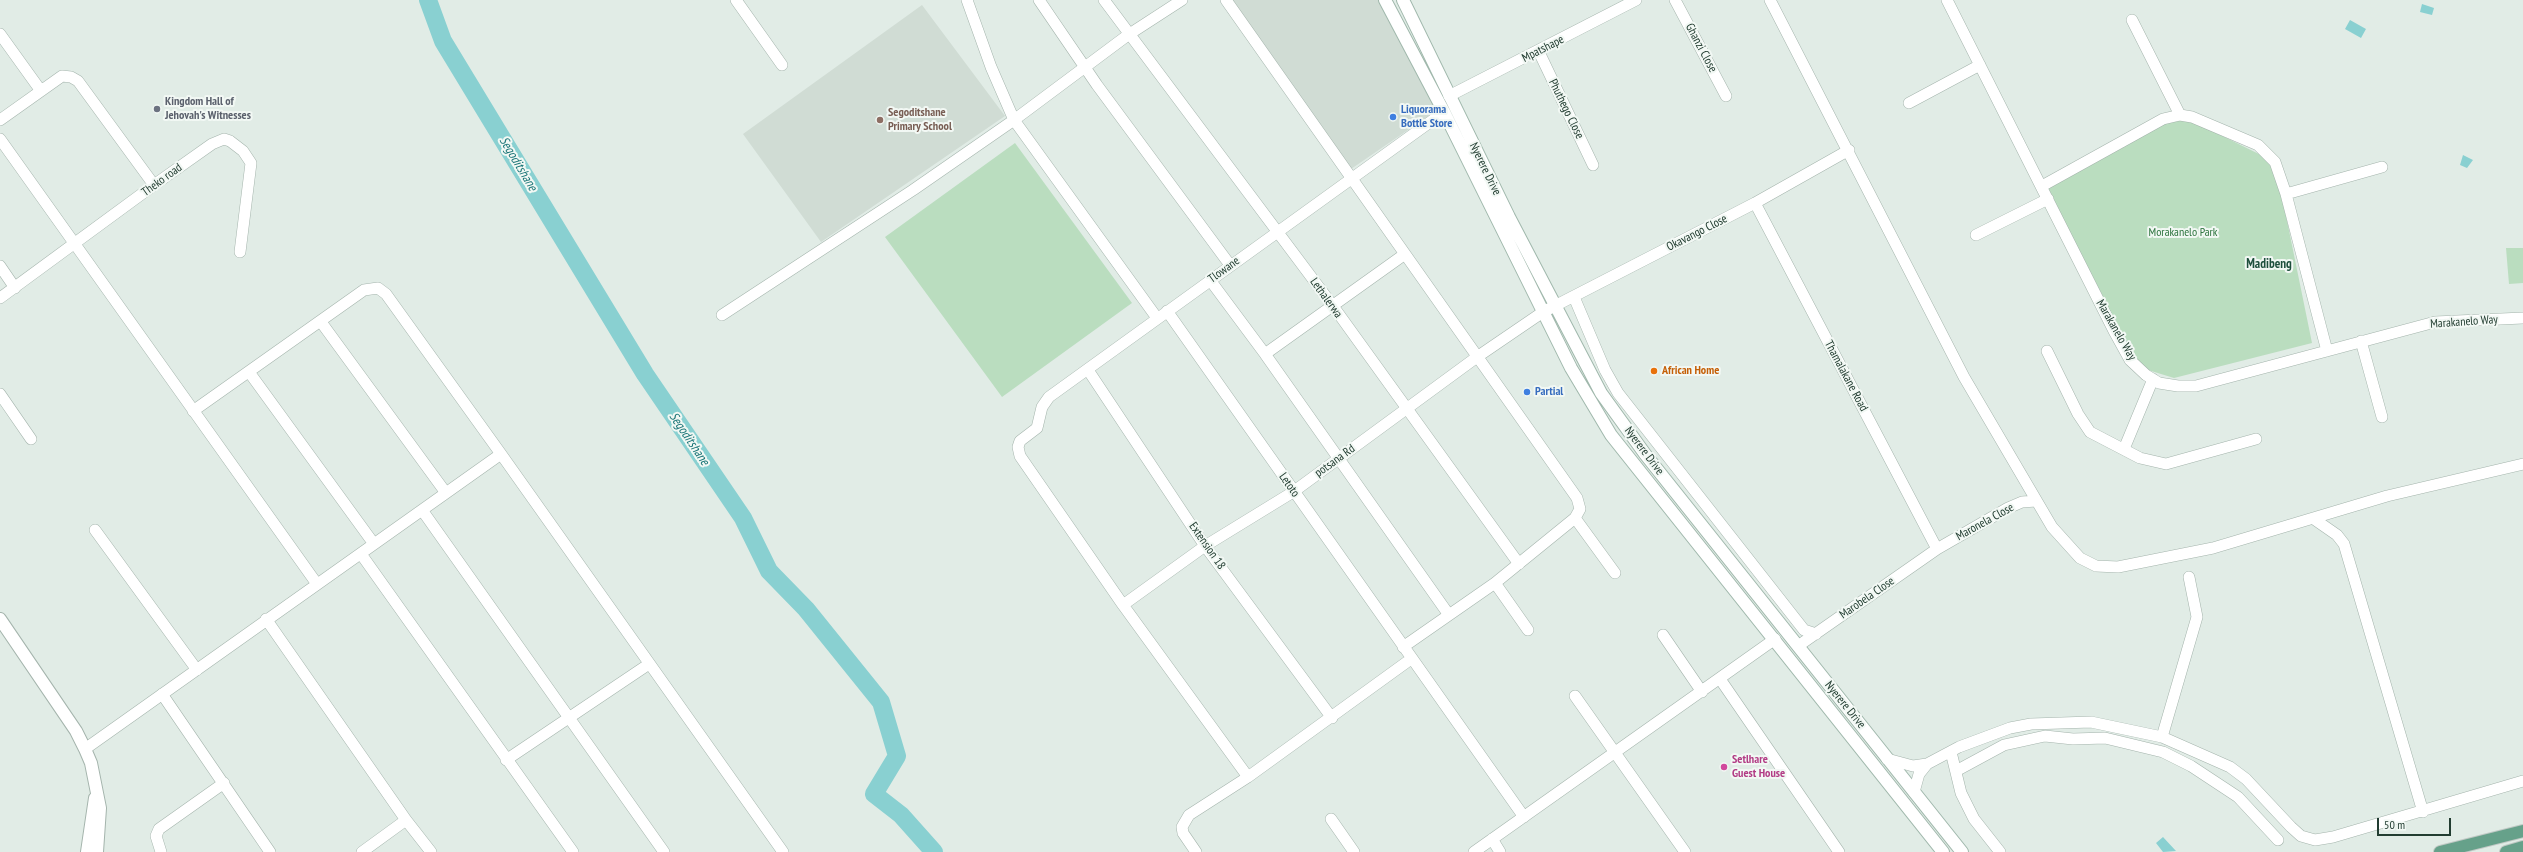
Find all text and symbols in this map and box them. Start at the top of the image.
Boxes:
street label: Ghanzi Close [1682,21,1720,75]
street label: Mpatshape [1520,32,1566,66]
street label: Phuthego Close [1545,77,1587,141]
place label: Kingdom Hall of Jehovah's Witnesses [165,95,251,123]
place label: Liquorama Bottle Store [1401,103,1452,131]
marker: Kingdom Hall of Jehovah's Witnesses [152,104,162,114]
place label: Segoditshane Primary School [888,106,952,134]
marker: Liquorama Bottle Store [1388,112,1398,122]
marker: Segoditshane Primary School [875,115,885,125]
water label: Segoditshane [496,134,540,194]
street label: Nyerere Drive [1466,140,1504,198]
street label: Theko road [139,161,185,199]
street label: Okavango Close [1664,212,1730,254]
park label: Morakanelo Park [2149,226,2217,240]
street label: Tlowane [1205,254,1243,286]
district label: Madibeng [2246,256,2292,272]
street label: Lethalerwa [1307,275,1345,321]
street label: Marakanelo Way [2093,297,2139,363]
street label: Marakanelo Way [2430,312,2498,332]
street label: Thamalakane Road [1821,338,1871,414]
place label: African Home [1662,364,1719,378]
marker: African Home [1649,366,1659,376]
place label: Partial [1535,385,1563,399]
marker: Partial [1522,387,1532,397]
water label: Segoditshane [666,410,712,468]
street label: Nyerere Drive [1621,424,1667,478]
street label: potsana Rd [1312,442,1358,480]
street label: Letoto [1276,470,1302,500]
street label: Maronela Close [1954,500,2016,544]
street label: Extension 18 [1186,520,1228,572]
street label: Marobela Close [1837,574,1897,622]
street label: Nyerere Drive [1822,678,1868,732]
place label: Setlhare Guest House [1732,753,1785,781]
marker: Setlhare Guest House [1719,762,1729,772]
scale bar [2379,810,2453,836]
text: 50 m [2384,817,2405,832]

